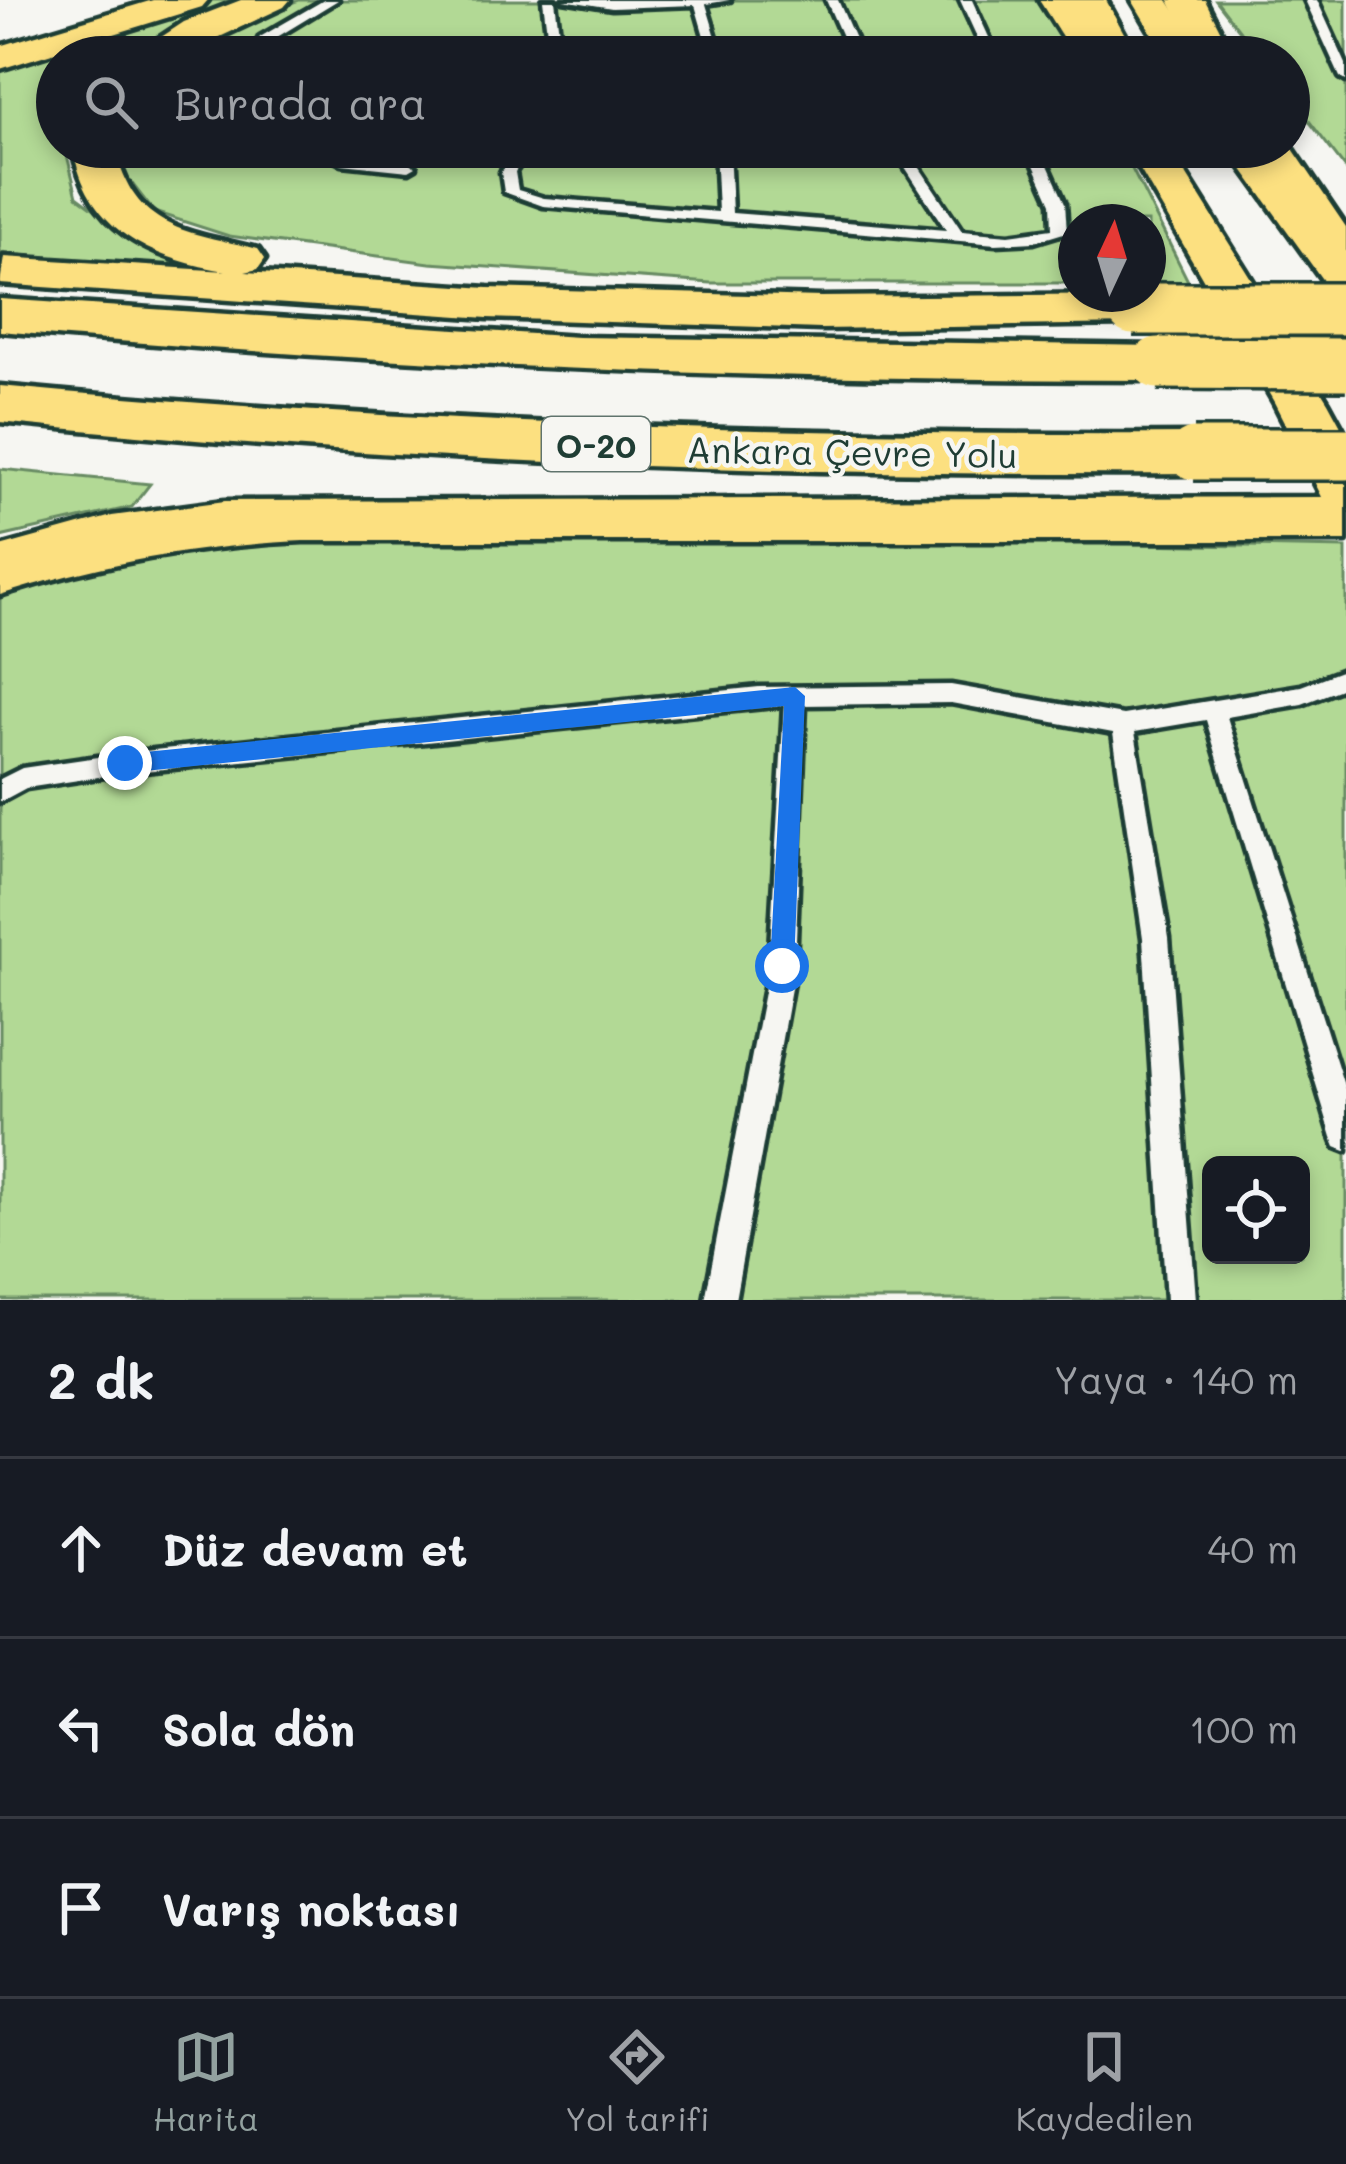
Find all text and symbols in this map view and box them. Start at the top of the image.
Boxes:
search box [36,36,1310,168]
icon: search [78,69,144,135]
text: Burada ara [174,73,427,131]
north arrow [1058,204,1166,312]
road number: O-20 [542,417,650,471]
street label: Ankara Çevre Yolu [686,425,1018,477]
route end [98,736,152,790]
route start [755,939,809,993]
map controls [1202,1156,1310,1264]
button: locate [1202,1156,1310,1264]
text: 2 dk [48,1345,155,1412]
text: Yaya · 140 m [1054,1353,1298,1404]
icon: ahead [48,1515,114,1581]
text: Düz devam et [162,1519,468,1577]
text: 40 m [1207,1522,1298,1573]
icon: left [48,1695,114,1761]
text: Sola dön [162,1699,355,1757]
text: 100 m [1189,1702,1298,1753]
icon: arrive [48,1875,114,1941]
text: Varış noktası [162,1879,461,1937]
tab: Harita [153,2024,259,2139]
tab: Yol tarifi [565,2024,710,2139]
tab: Kaydedilen [1016,2024,1193,2139]

